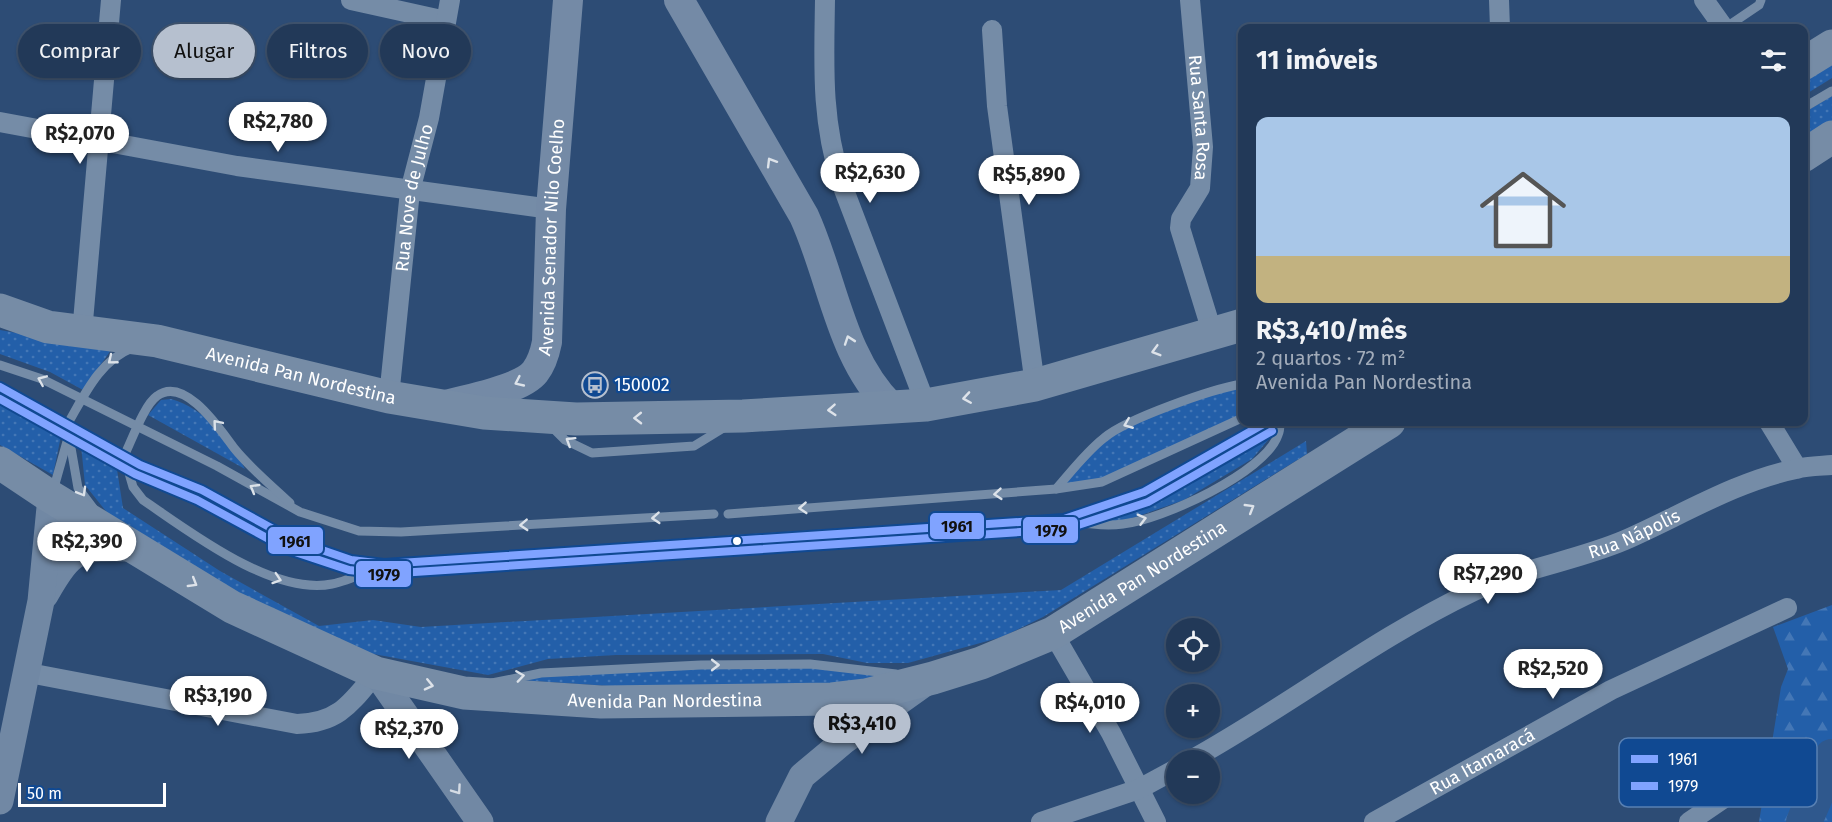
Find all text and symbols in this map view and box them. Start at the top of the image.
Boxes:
chip: Comprar [18,24,141,78]
chip: Alugar [153,24,255,78]
chip: Filtros [267,24,368,78]
chip: Novo [380,24,471,78]
icon: filters [1757,44,1790,77]
text: 11 imóveis [1256,45,1377,76]
street label: Rua Santa Rosa [1184,54,1214,181]
pin: R$2,780 [223,102,333,153]
text: R$2,780 [243,109,313,133]
pin: R$2,070 [25,114,135,165]
street label: Avenida Senador Nilo Coelho [533,118,569,358]
text: R$2,070 [45,121,115,145]
street label: Rua Nove de Julho [391,122,438,273]
pin: R$2,630 [815,153,925,204]
pin: R$5,890 [974,155,1084,206]
icon: home [1469,156,1577,264]
one-way arrow [767,158,779,168]
text: R$2,630 [834,160,906,184]
text: R$5,890 [993,162,1065,186]
text: R$3,410/mês [1256,315,1407,346]
one-way arrow [843,335,856,346]
street label: Avenida Pan Nordestina [204,342,398,409]
one-way arrow [1151,344,1162,356]
text: 2 quartos · 72 m² [1256,346,1406,370]
one-way arrow [108,353,119,364]
bus stop icon: 150002 [580,370,610,400]
text: Avenida Pan Nordestina [1256,370,1472,394]
place label: 150002 [614,374,670,396]
one-way arrow [37,375,48,387]
one-way arrow [515,375,526,387]
one-way arrow [963,391,973,404]
one-way arrow [828,404,837,417]
one-way arrow [633,412,642,424]
one-way arrow [1123,417,1134,429]
one-way arrow [214,420,225,431]
one-way arrow [566,437,576,449]
one-way arrow [250,483,260,495]
one-way arrow [75,486,86,496]
one-way arrow [993,487,1002,500]
one-way arrow [799,501,808,514]
one-way arrow [1244,504,1254,516]
street label: Rua Nápolis [1586,505,1684,564]
one-way arrow [651,511,660,524]
line badge: 1961 [929,512,985,540]
one-way arrow [1137,514,1147,527]
line badge: 1979 [1022,516,1079,544]
street label: Avenida Pan Nordestina [1054,516,1230,638]
text: 1961 [941,517,973,536]
one-way arrow [519,519,528,532]
text: 1979 [1035,521,1067,540]
pin: R$2,390 [32,522,142,573]
line badge: 1961 [267,526,324,555]
text: R$2,390 [51,529,123,553]
text: 1961 [279,532,311,551]
unlabelled marker [731,535,743,547]
pin: R$7,290 [1433,554,1543,605]
line badge: 1979 [355,560,412,588]
text: R$7,290 [1453,561,1523,585]
text: 1979 [368,565,400,584]
one-way arrow [271,572,282,584]
one-way arrow [187,576,198,587]
map controls [1166,618,1220,804]
button: locate [1166,618,1220,672]
pin: R$2,520 [1498,649,1608,700]
text: R$2,520 [1518,656,1588,680]
one-way arrow [710,659,719,671]
one-way arrow [516,670,525,682]
pin: R$3,190 [163,676,273,727]
one-way arrow [424,677,434,690]
text: R$3,190 [184,683,252,707]
pin: R$4,010 [1035,683,1145,734]
button: + [1166,684,1220,738]
street label: Avenida Pan Nordestina [567,689,762,713]
text: R$4,010 [1054,690,1126,714]
pin: R$3,410 [807,704,917,755]
pin: R$2,370 [354,709,464,760]
text: R$3,410 [828,711,896,735]
text: R$2,370 [374,716,444,740]
street label: Rua Itamaracá [1426,724,1539,800]
legend [1619,738,1817,807]
button: − [1166,750,1220,804]
text: 1961 [1668,750,1698,769]
text: 1979 [1668,777,1698,796]
scale bar [18,780,166,808]
one-way arrow [450,783,461,794]
text: 50 m [27,784,62,803]

